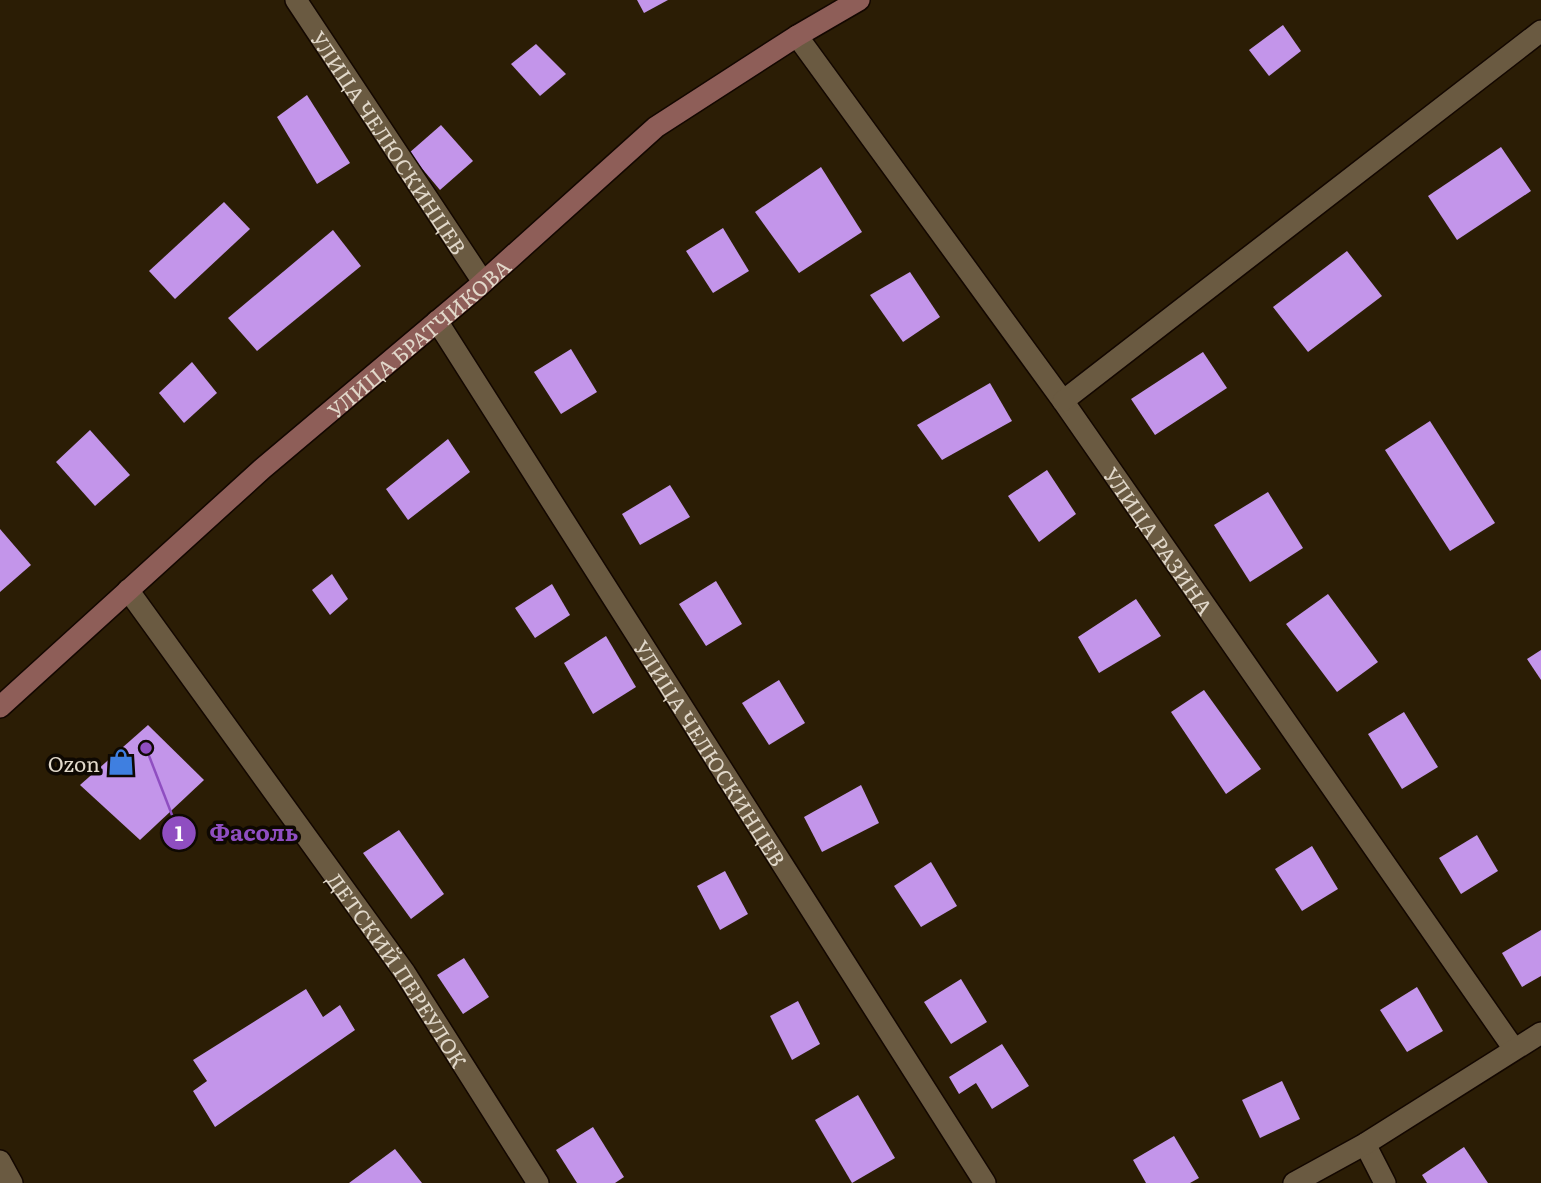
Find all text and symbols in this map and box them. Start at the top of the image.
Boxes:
street label: УЛИЦА ЧЕЛЮСКИНЦЕВ [304,24,476,260]
street label: УЛИЦА БРАТЧИКОВА [319,250,517,424]
street label: УЛИЦА РАЗИНА [1097,460,1222,621]
street label: УЛИЦА ЧЕЛЮСКИНЦЕВ [628,633,795,871]
place label: Ozon [48,747,100,778]
shop icon: Ozon [106,747,136,777]
callout: Фасоль [161,811,313,855]
text: Фасоль [210,814,298,848]
text: 1 [175,816,184,847]
street label: ДЕТСКИЙ ПЕРЕУЛОК [321,865,476,1073]

